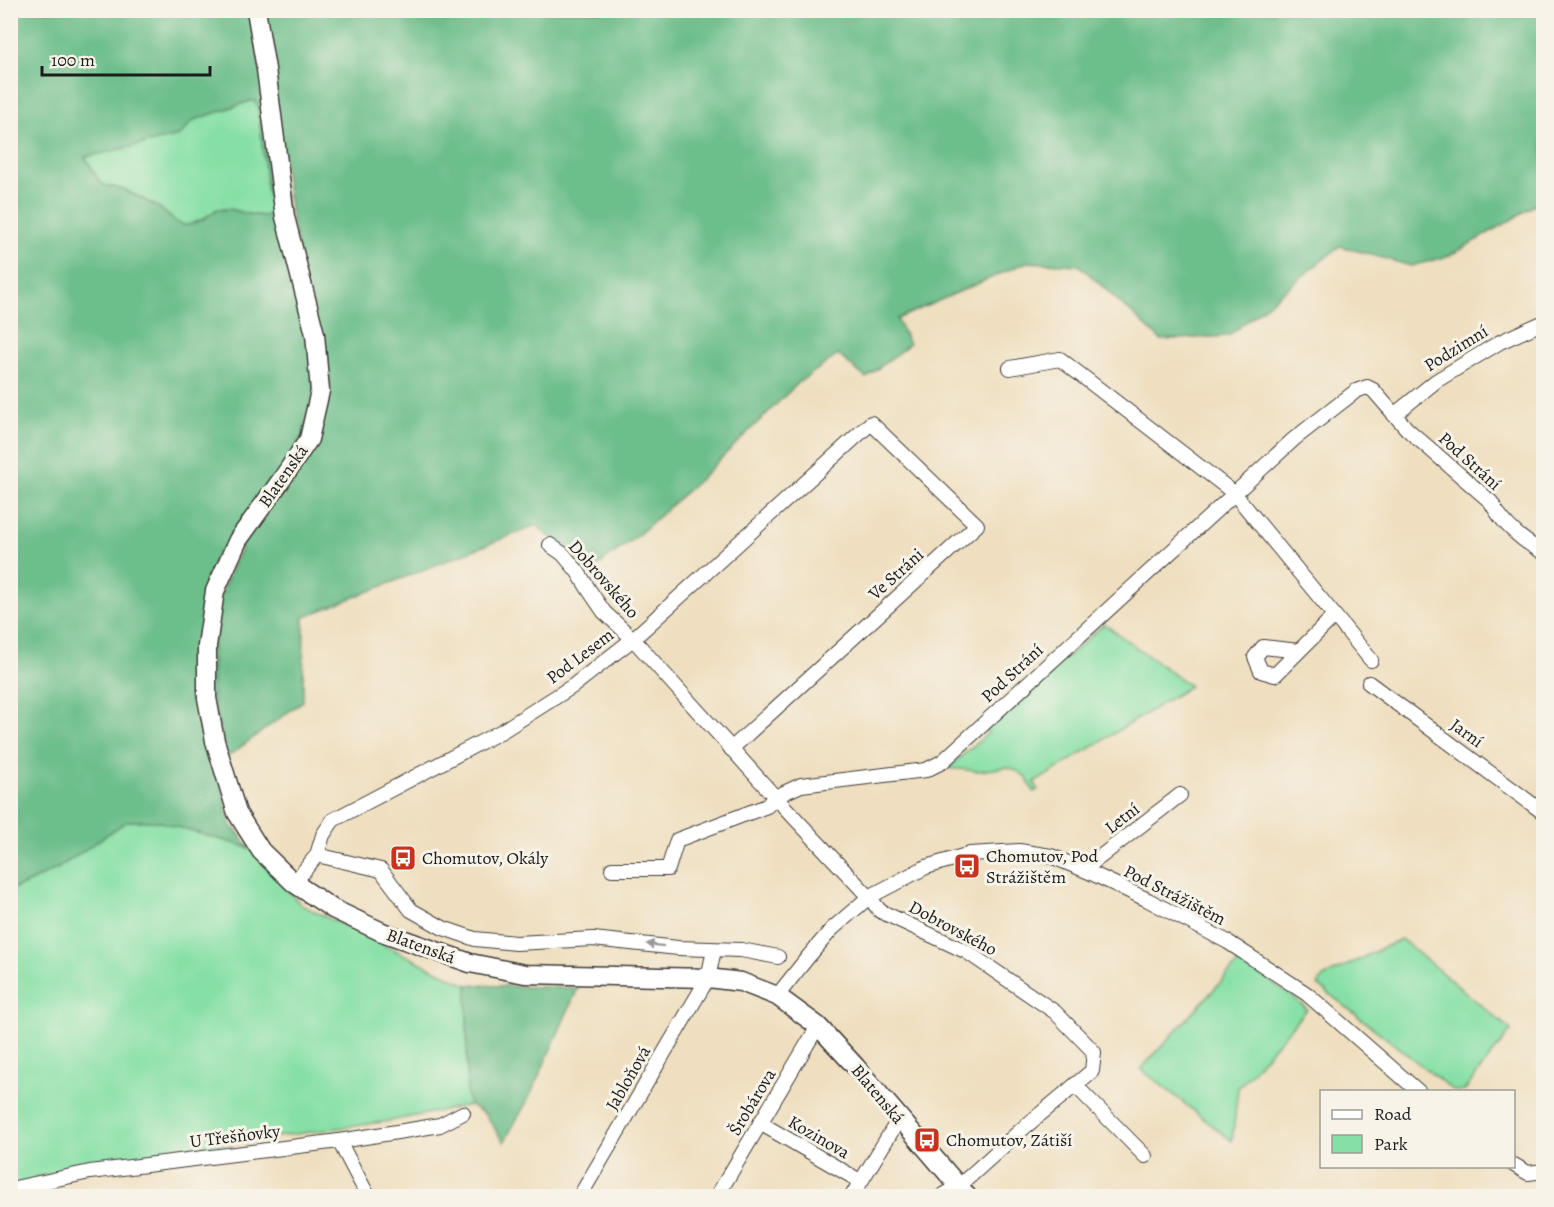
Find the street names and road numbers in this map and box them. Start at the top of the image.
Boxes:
street label: Podzimní [1420,319,1492,377]
street label: Pod Strání [1433,426,1507,496]
street label: Blatenská [253,439,314,512]
street label: Dobrovského [563,535,645,623]
street label: Ve Stráni [862,543,929,606]
street label: Pod Lesem [541,623,619,689]
street label: Pod Strání [976,638,1048,708]
street label: Jarní [1446,713,1488,753]
street label: Letní [1100,797,1144,839]
street label: Pod Strážištěm [1120,859,1230,931]
street label: Dobrovského [905,895,1001,961]
street label: Blatenská [383,922,459,970]
street label: Jabloňová [600,1041,656,1115]
street label: Blatenská [846,1059,911,1130]
street label: Šrobárova [723,1064,782,1140]
street label: Kozinova [784,1110,855,1165]
street label: U Třešňovky [188,1118,283,1153]

